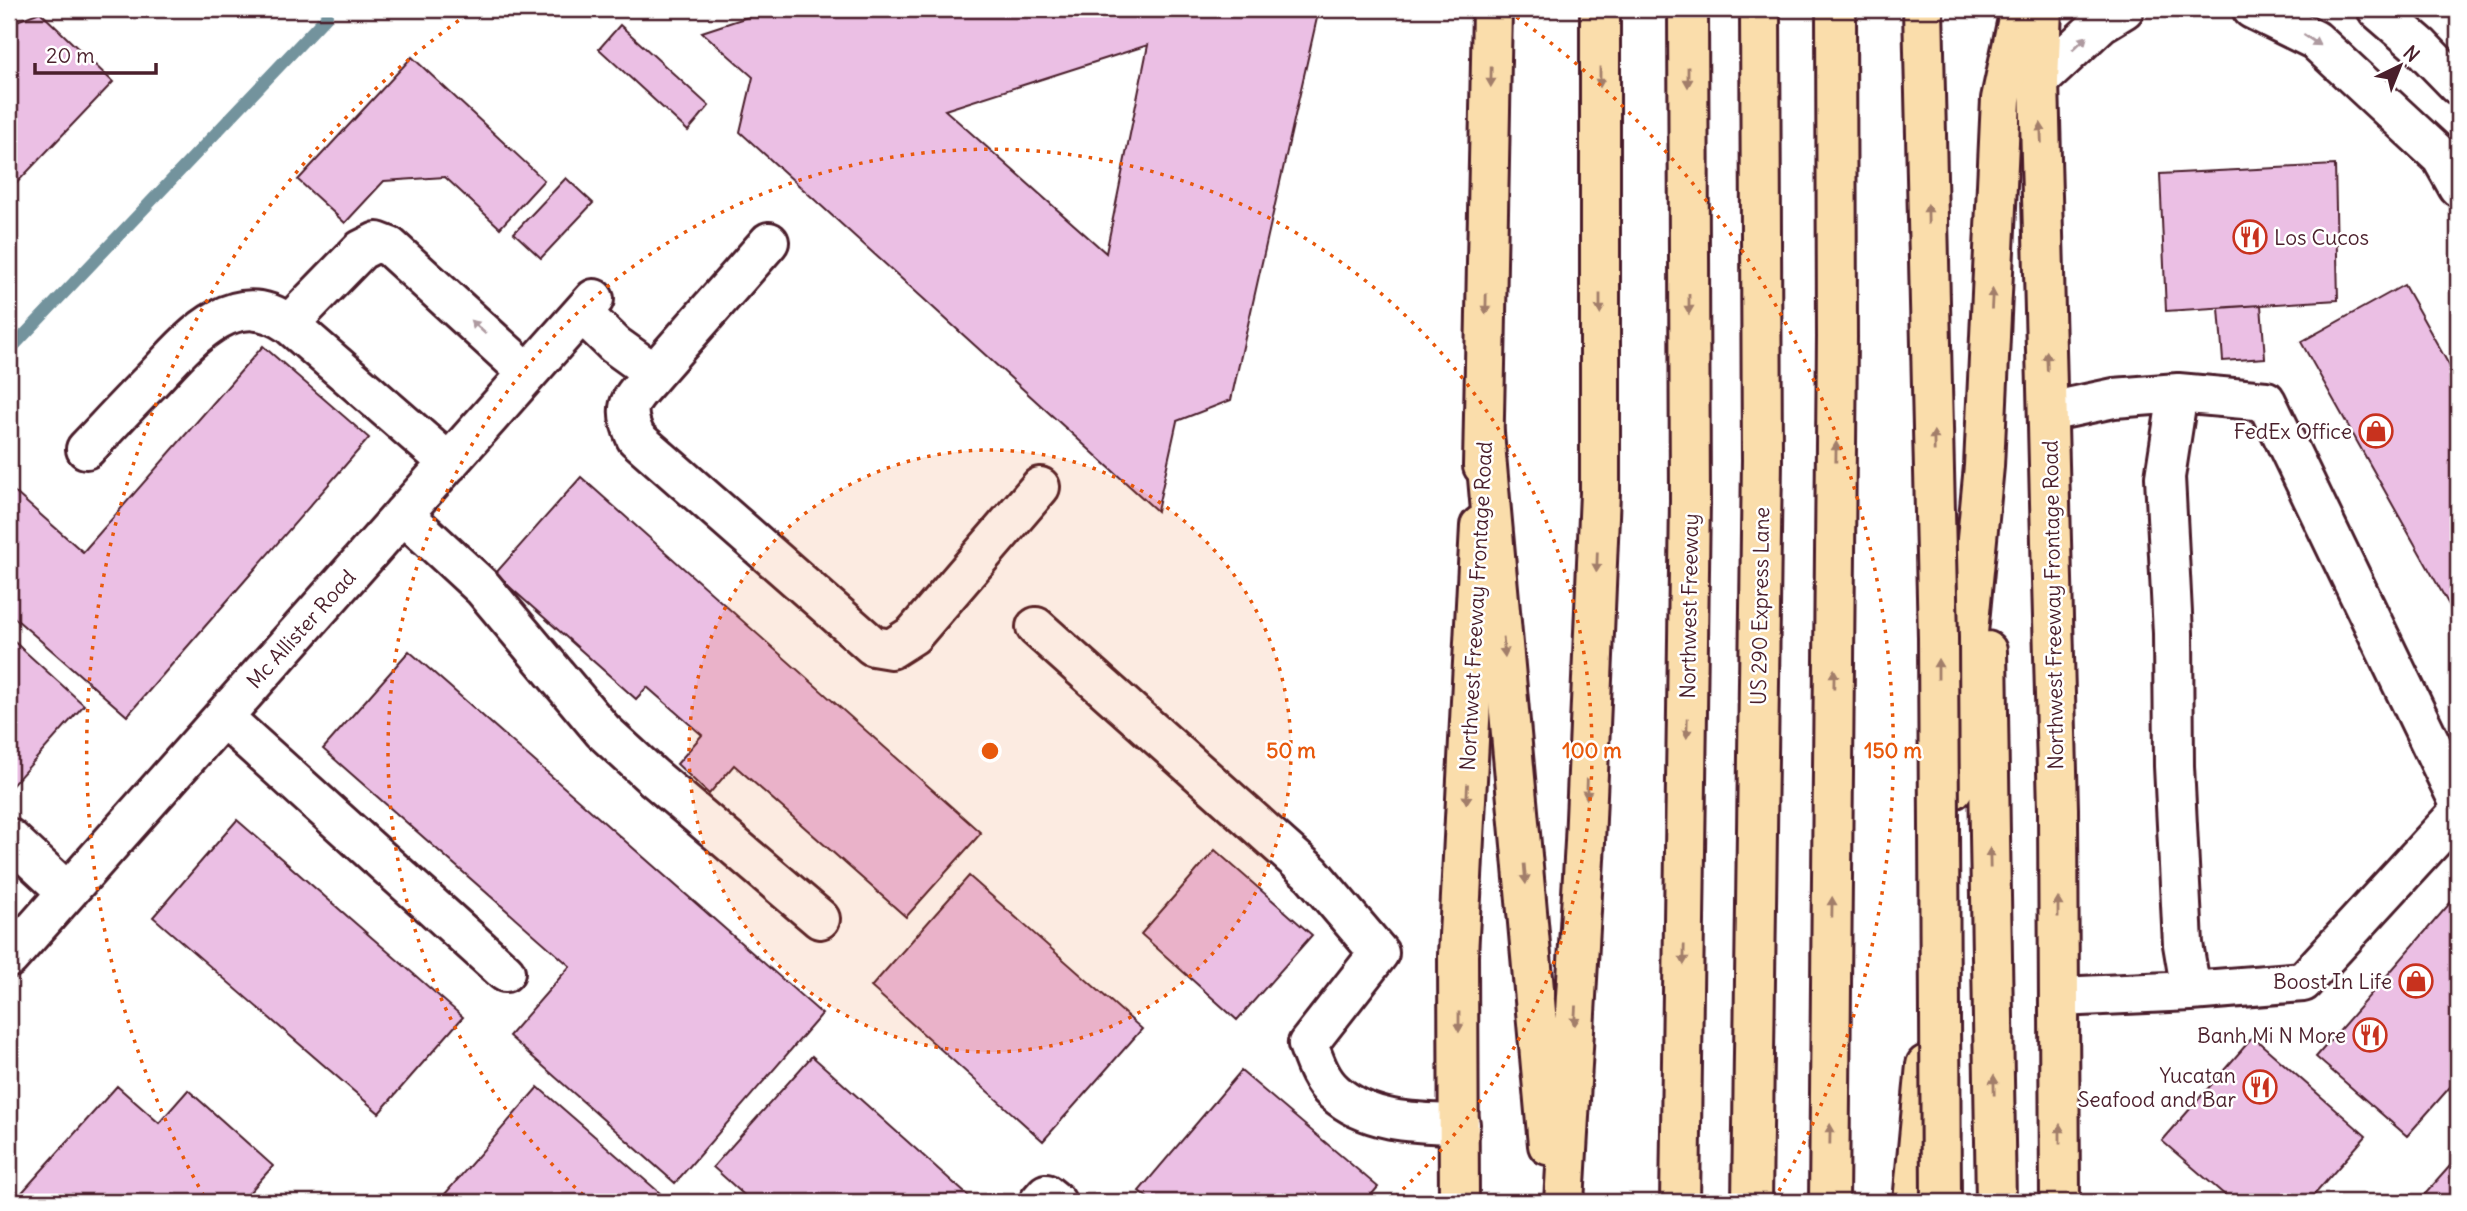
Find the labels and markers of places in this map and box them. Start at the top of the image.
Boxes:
restaurant icon: Los Cucos [2231,218,2269,256]
place label: Los Cucos [2274,224,2369,251]
shop icon: FedEx Office [2357,412,2395,450]
place label: FedEx Office [2234,418,2352,445]
centre of rings [978,739,1002,763]
shop icon: Boost In Life [2397,962,2435,1000]
place label: Boost In Life [2273,968,2392,995]
restaurant icon: Banh Mi N More [2351,1016,2389,1054]
place label: Banh Mi N More [2197,1022,2346,1049]
place label: Yucatan Seafood and Bar [2078,1062,2236,1113]
restaurant icon: Yucatan Seafood and Bar [2241,1068,2279,1106]

